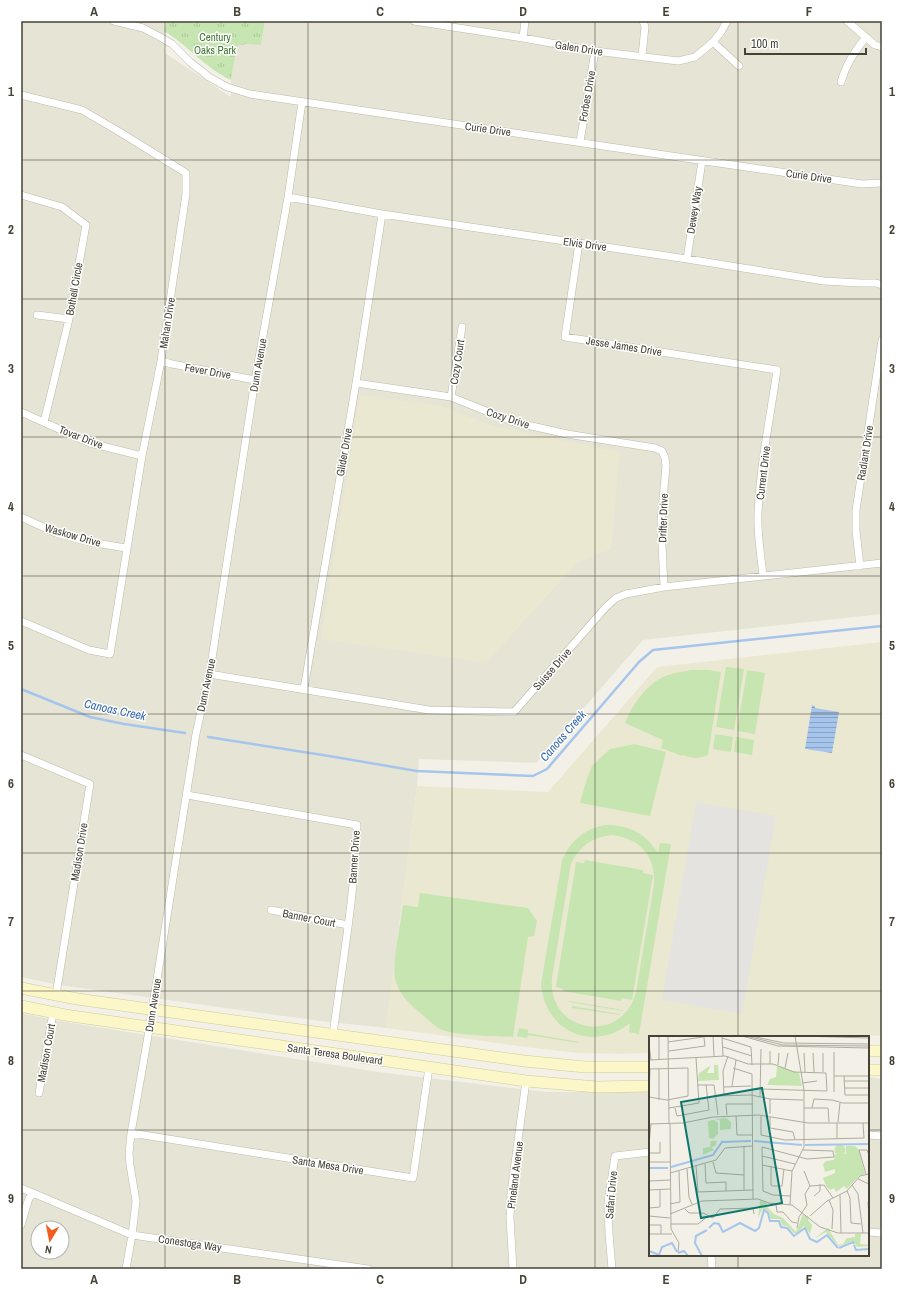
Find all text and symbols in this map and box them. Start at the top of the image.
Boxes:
text: A [90,3,98,20]
text: B [233,3,241,20]
text: C [376,3,384,20]
text: D [519,3,527,20]
text: E [662,3,670,20]
text: F [806,3,813,20]
park label: Century Oaks Park [194,30,237,57]
scale bar [745,30,866,56]
text: 100 m [751,36,778,52]
street label: Galen Drive [554,37,604,59]
street label: Forbes Drive [576,69,598,123]
text: 1 [8,83,14,100]
text: 1 [889,83,895,100]
street label: Curie Drive [464,119,512,139]
street label: Curie Drive [785,166,833,186]
street label: Dewey Way [683,185,705,235]
text: 2 [8,221,14,238]
text: 2 [889,221,895,238]
street label: Elvis Drive [562,234,608,254]
street label: Bothell Circle [62,261,86,317]
street label: Mahan Drive [156,296,178,350]
street label: Jesse James Drive [585,333,663,359]
street label: Dunn Avenue [246,337,270,393]
street label: Cozy Court [447,338,468,385]
text: 3 [8,360,14,377]
street label: Fever Drive [184,360,232,382]
text: 3 [889,360,895,377]
street label: Cozy Drive [485,404,531,432]
street label: Tovar Drive [57,422,105,452]
street label: Radiant Drive [854,424,876,482]
street label: Glider Drive [333,427,355,477]
street label: Current Drive [753,445,773,501]
street label: Drifter Drive [655,493,671,543]
text: 4 [8,498,14,515]
text: 4 [889,498,895,515]
street label: Waskow Drive [43,520,103,550]
text: 5 [8,637,14,654]
text: 5 [889,637,895,654]
street label: Suisse Drive [530,645,574,693]
street label: Dunn Avenue [194,657,218,713]
water label: Canoas Creek [83,696,148,725]
water label: Canoas Creek [536,706,590,765]
text: 6 [8,775,14,792]
text: 6 [889,775,895,792]
street label: Madison Drive [67,822,91,882]
street label: Banner Drive [345,830,363,884]
street label: Banner Court [281,906,337,930]
text: 7 [8,913,14,930]
text: 7 [889,913,895,930]
street label: Dunn Avenue [142,977,164,1033]
street label: Madison Court [34,1022,58,1083]
inset map [649,1036,869,1256]
street label: Santa Teresa Boulevard [286,1040,384,1068]
text: 8 [8,1052,14,1069]
text: 8 [889,1052,895,1069]
street label: Pineland Avenue [504,1140,526,1210]
street label: Santa Mesa Drive [291,1152,365,1178]
street label: Safari Drive [602,1170,620,1220]
text: 9 [8,1190,14,1207]
text: 9 [889,1190,895,1207]
north arrow [30,1220,70,1260]
street label: Conestoga Way [157,1232,223,1254]
text: N [44,1242,53,1257]
text: A [90,1271,98,1288]
text: B [233,1271,241,1288]
text: C [376,1271,384,1288]
text: D [519,1271,527,1288]
text: E [662,1271,670,1288]
text: F [806,1271,813,1288]

